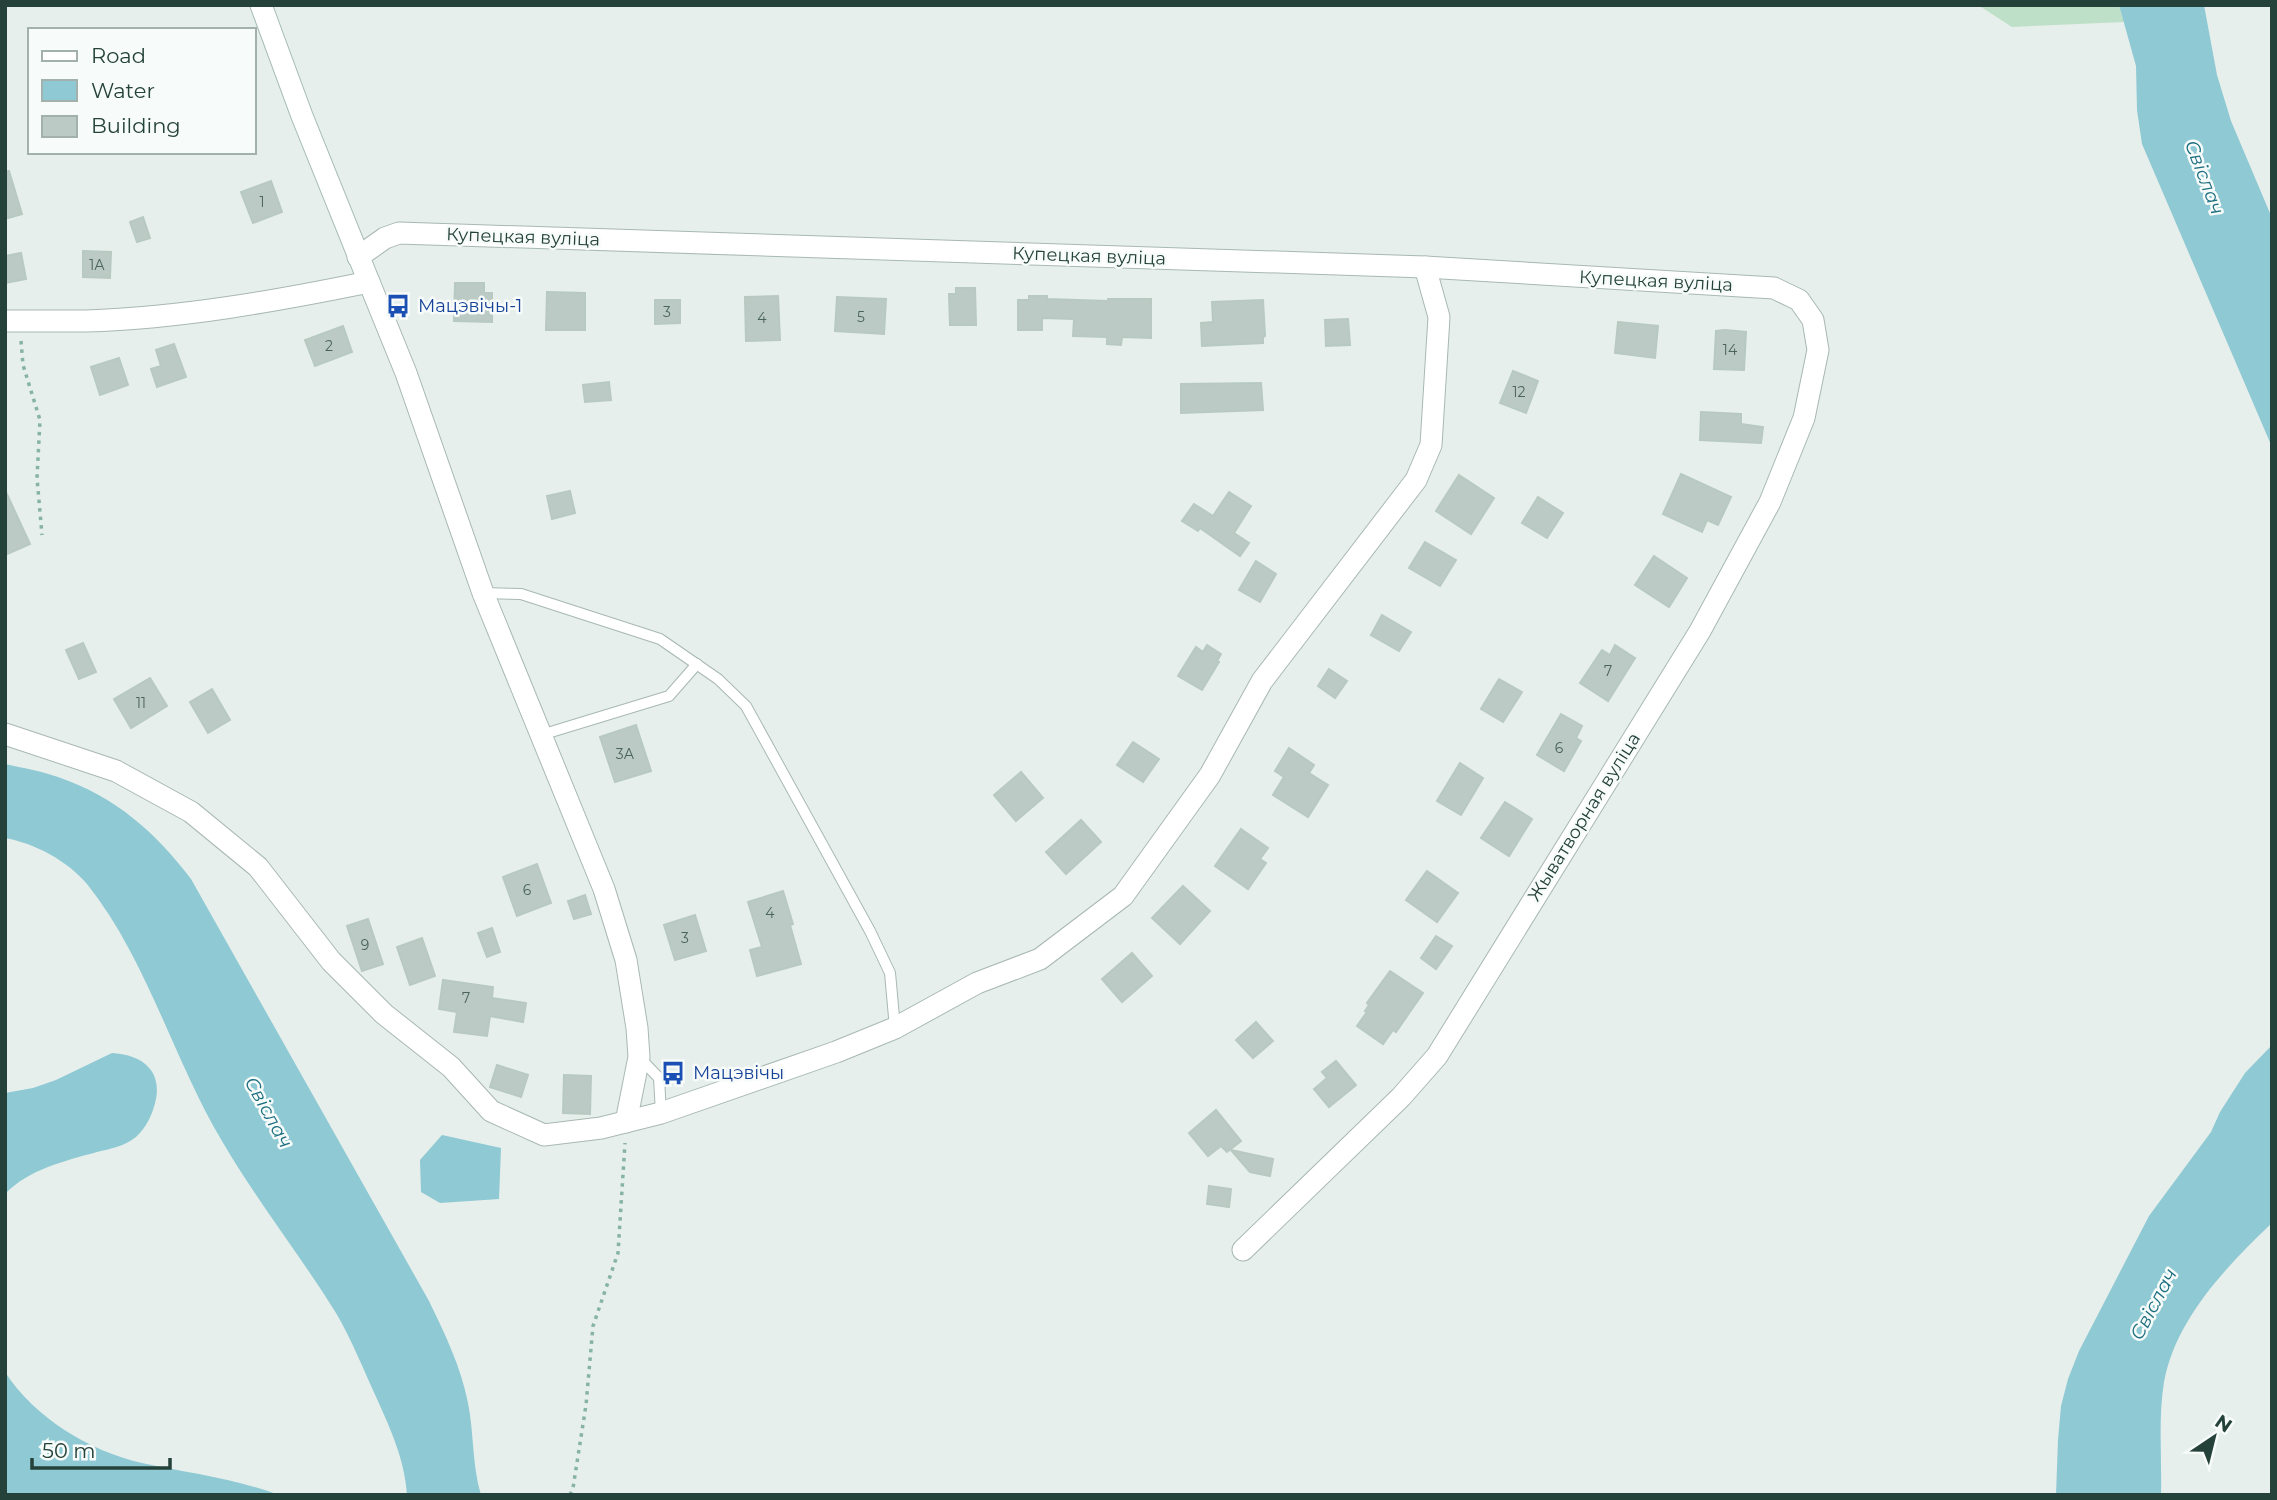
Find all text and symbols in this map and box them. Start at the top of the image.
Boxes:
legend [28,28,256,154]
text: Road [91,43,146,68]
text: Water [91,78,155,103]
text: Building [91,113,181,138]
water label: Свіслач [2180,137,2229,218]
house number: 1 [259,193,265,211]
street label: Купецкая вуліца [446,223,600,251]
street label: Купецкая вуліца [1012,242,1166,270]
house number: 1А [89,256,105,274]
street label: Купецкая вуліца [1579,266,1733,296]
bus stop icon: Мацэвічы-1 [384,292,412,320]
place label: Мацэвічы-1 [418,295,522,317]
house number: 3 [663,303,671,321]
house number: 5 [857,308,865,326]
house number: 4 [757,309,767,327]
house number: 2 [325,337,333,355]
house number: 14 [1723,341,1738,359]
house number: 12 [1512,383,1526,401]
house number: 7 [1604,662,1612,680]
house number: 11 [136,694,146,712]
street label: Жыватворная вуліца [1523,729,1645,905]
house number: 6 [1555,739,1564,757]
house number: 3А [616,745,635,763]
house number: 6 [523,881,532,899]
house number: 4 [765,904,775,922]
house number: 3 [681,929,689,947]
house number: 9 [361,936,369,954]
house number: 7 [462,989,470,1007]
bus stop icon: Мацэвічы [659,1059,687,1087]
place label: Мацэвічы [693,1062,784,1084]
water label: Свіслач [240,1073,297,1152]
water label: Свіслач [2125,1265,2182,1344]
north arrow [2179,1402,2249,1472]
text: N [2211,1410,2236,1437]
scale bar [32,1426,170,1470]
text: 50 m [42,1438,96,1463]

